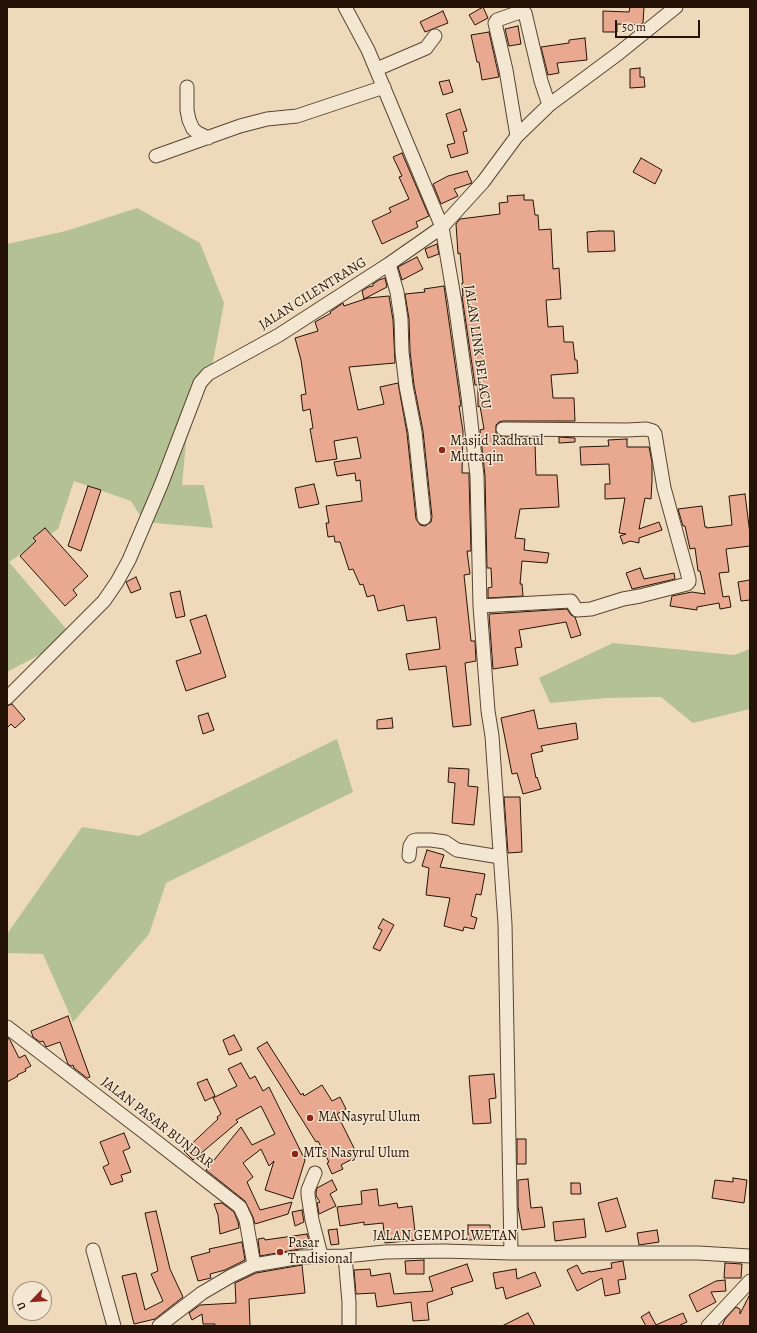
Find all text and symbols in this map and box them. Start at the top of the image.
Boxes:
scale bar [617,12,702,38]
text: 50 m [622,19,646,35]
street label: JALAN CILENTRANG [256,254,370,334]
street label: JALAN LINK BELACU [460,284,494,410]
place label: Masjid Radhatul Muttaqin [450,434,544,466]
marker: Masjid Radhatul Muttaqin [437,445,447,455]
street label: JALAN PASAR BUNDAR [97,1074,217,1172]
place label: MA Nasyrul Ulum [318,1110,420,1126]
marker: MA Nasyrul Ulum [305,1113,315,1123]
place label: MTs Nasyrul Ulum [303,1146,410,1162]
marker: MTs Nasyrul Ulum [290,1149,300,1159]
street label: JALAN GEMPOL WETAN [373,1229,517,1245]
place label: Pasar Tradisional [288,1236,353,1268]
marker: Pasar Tradisional [275,1247,285,1257]
north arrow [12,1281,52,1321]
text: U [13,1299,30,1312]

